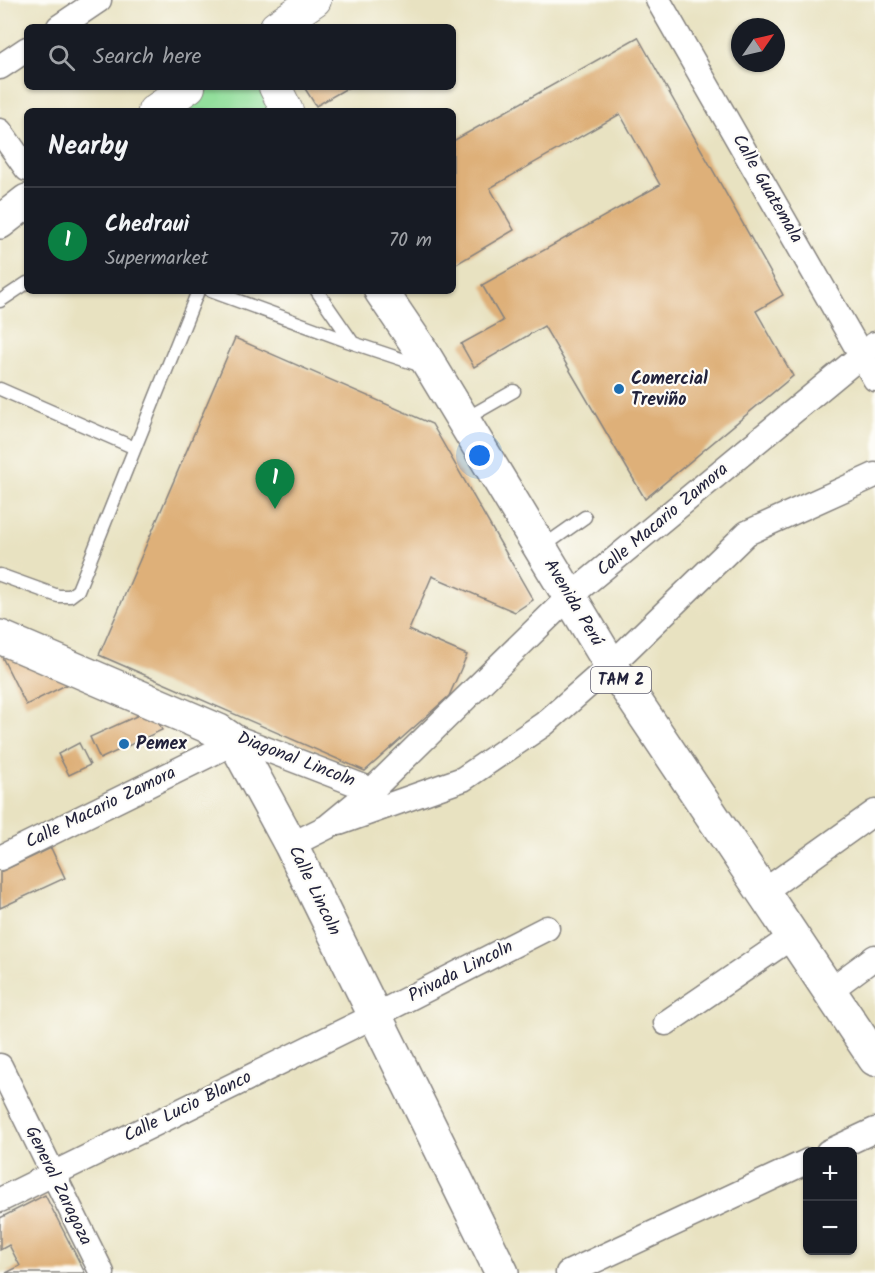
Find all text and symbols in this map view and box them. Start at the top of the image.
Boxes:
north arrow [731,18,785,72]
search box [24,24,456,90]
text: Search here [93,40,201,75]
icon: search [45,41,78,74]
text: Nearby [48,126,128,168]
street label: Calle Guatemala [724,129,810,249]
text: Chedraui [105,208,189,243]
text: 1 [64,225,71,257]
text: 70 m [389,225,432,257]
text: Supermarket [105,243,208,275]
place label: Comercial Treviño [631,365,708,415]
marker: Comercial Treviño [612,382,626,396]
your location [465,441,494,470]
street label: Calle Macario Zamora [591,456,735,584]
pin: 1 [256,460,294,509]
street label: Avenida Perú [535,554,611,653]
road number: TAM 2 [591,667,651,693]
street label: Diagonal Lincoln [233,724,359,796]
place label: Pemex [136,730,187,759]
marker: Pemex [117,737,131,751]
street label: Calle Macario Zamora [21,759,181,857]
street label: Calle Lincoln [280,841,348,941]
street label: Privada Lincoln [403,933,519,1011]
street label: Calle Lucio Blanco [119,1063,257,1151]
street label: General Zaragoza [16,1121,100,1251]
map controls [803,1147,857,1255]
button: + [803,1147,857,1201]
button: − [803,1201,857,1255]

